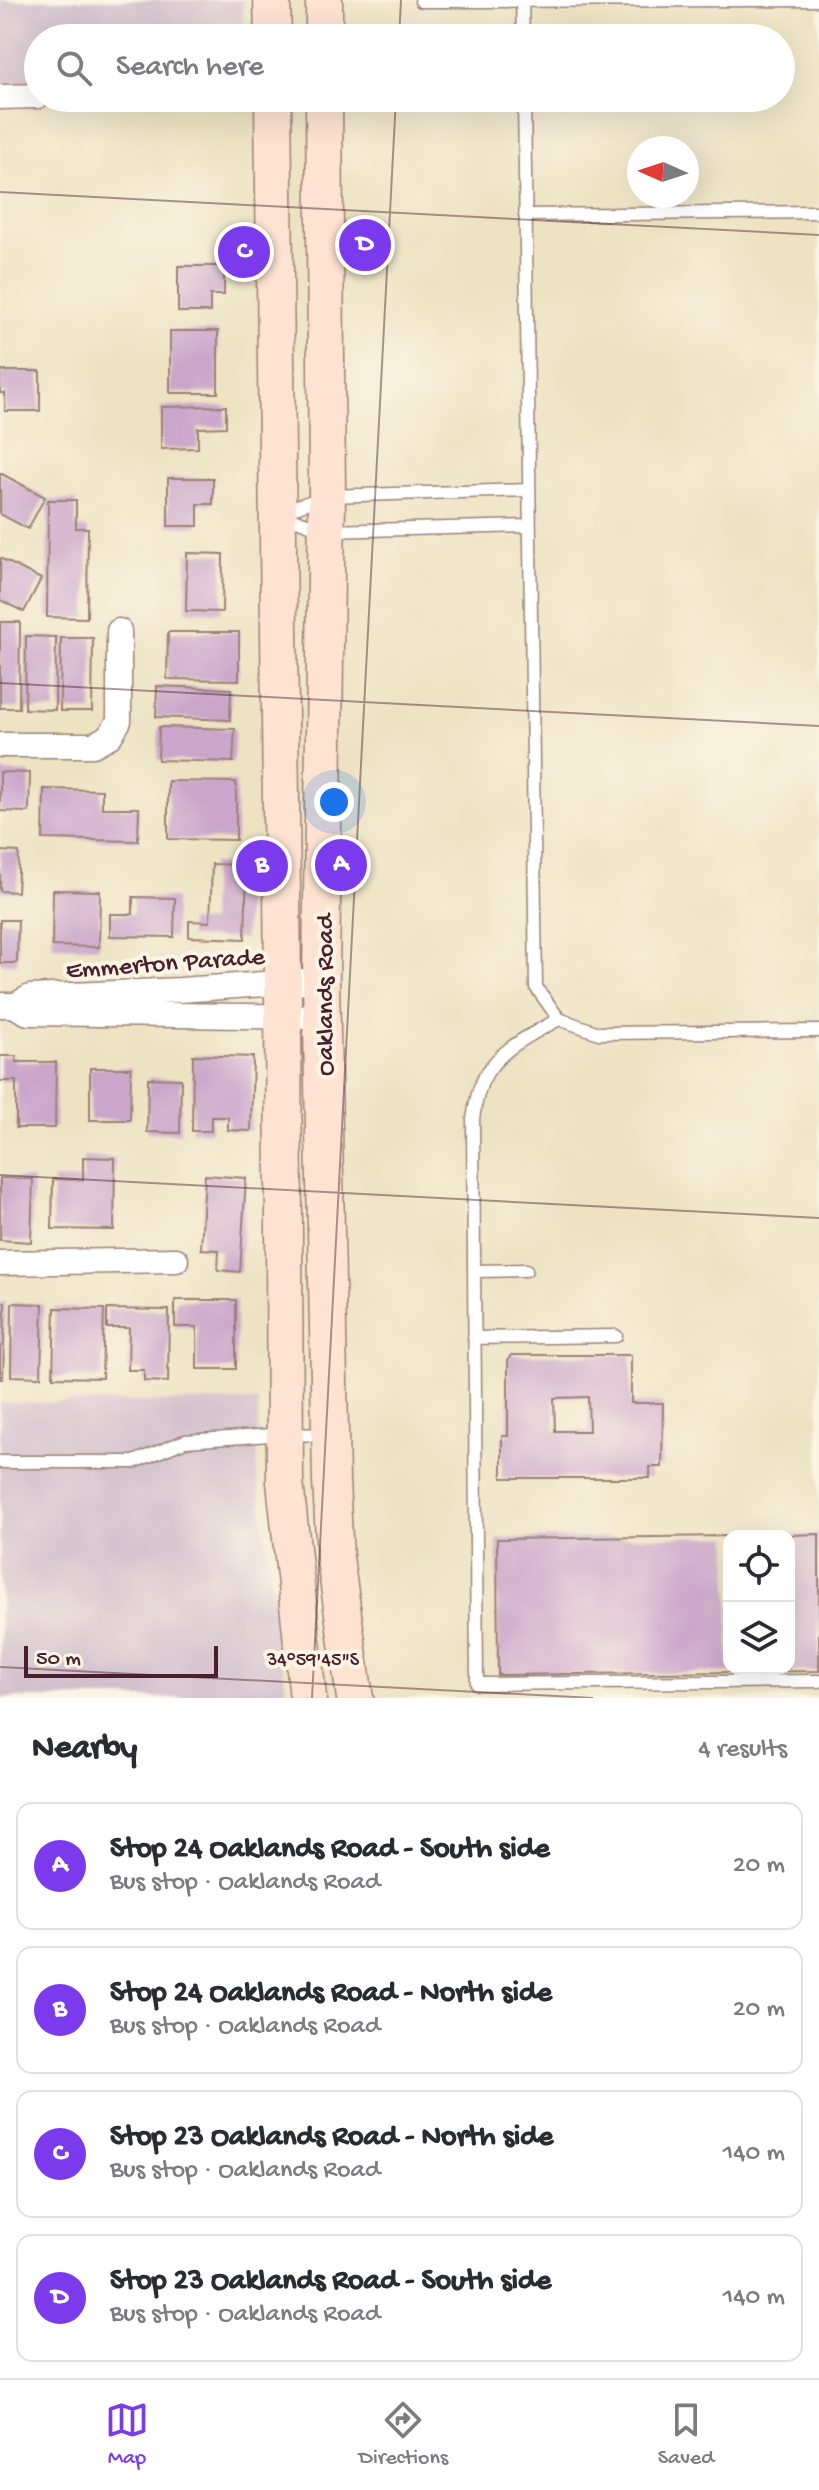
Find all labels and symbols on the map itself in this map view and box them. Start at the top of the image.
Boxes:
north arrow [627,136,699,208]
pin: D [339,215,391,275]
pin: C [218,222,270,282]
your location [314,782,354,822]
pin: A [315,835,367,895]
pin: B [236,836,288,896]
street label: Oaklands Road [312,912,343,1076]
street label: Emmerton Parade [65,943,266,988]
scale bar [24,1642,218,1678]
text: 34°59'45"S [266,1650,360,1673]

